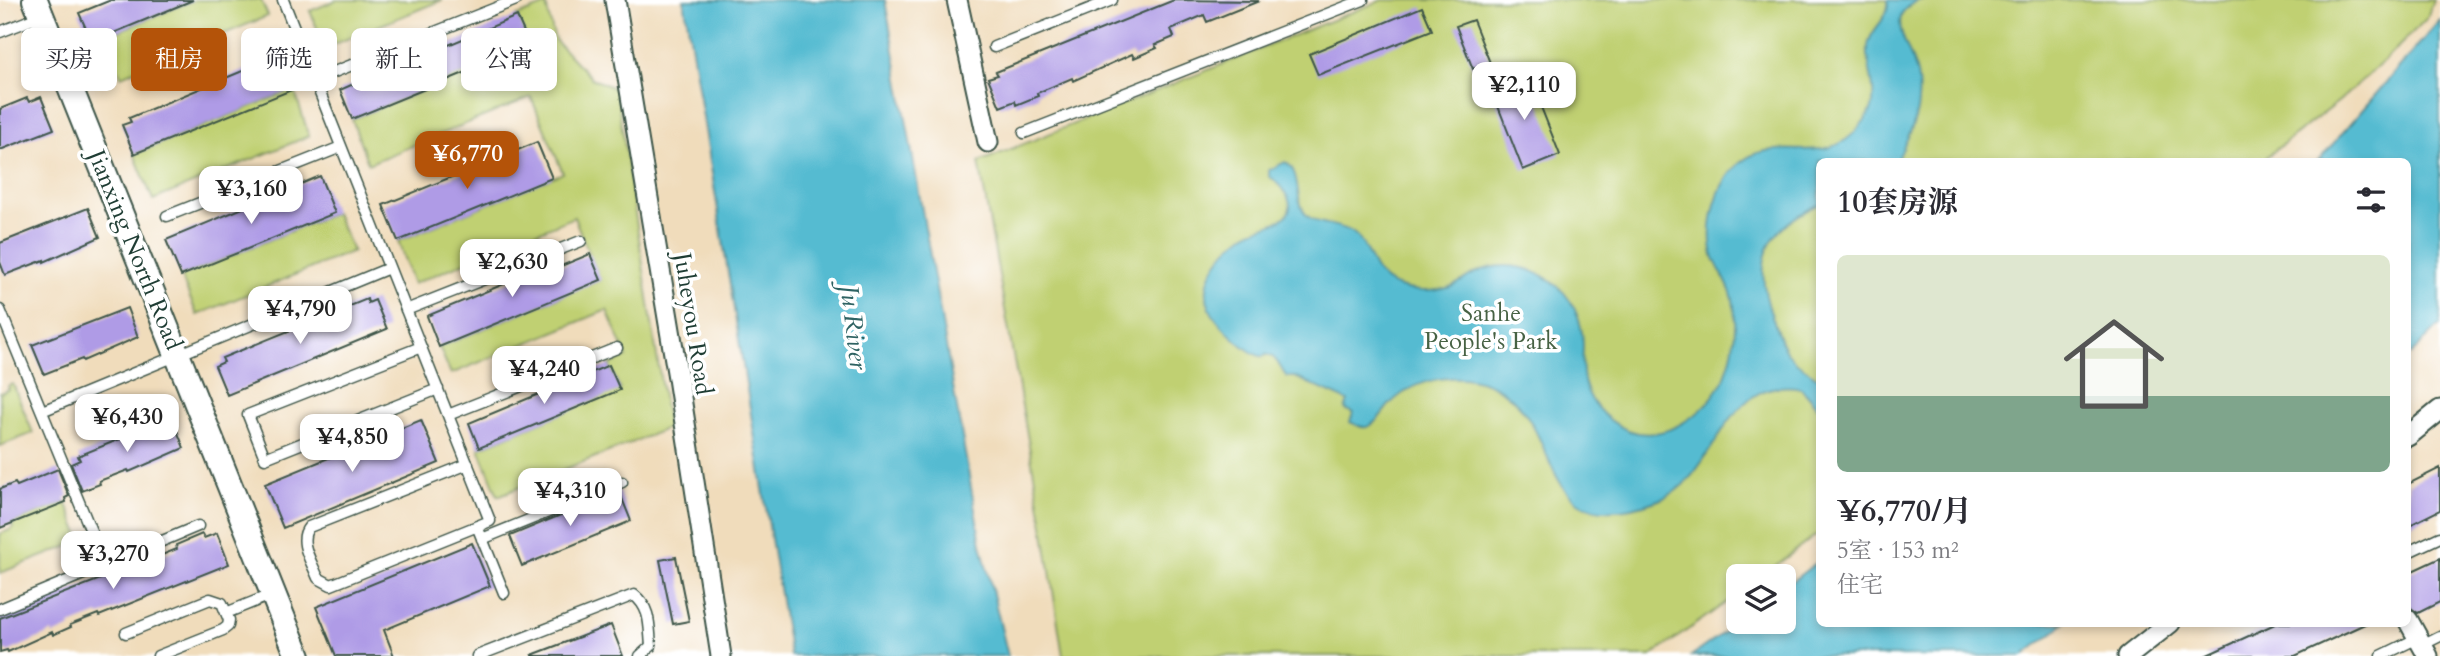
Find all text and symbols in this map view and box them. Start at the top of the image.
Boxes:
chip: 买房 [21,28,117,91]
chip: 租房 [131,28,227,91]
chip: 筛选 [241,28,337,91]
chip: 新上 [351,28,447,91]
chip: 公寓 [461,28,557,91]
pin: ¥2,110 [1467,62,1581,122]
text: ¥2,110 [1488,69,1560,100]
pin: ¥6,770 [410,132,524,191]
text: ¥6,770 [431,138,503,169]
street label: Jianxing North Road [79,142,190,355]
pin: ¥3,160 [194,166,308,226]
text: ¥3,160 [215,173,287,204]
icon: filters [2352,181,2390,219]
text: 10套房源 [1837,182,1958,223]
pin: ¥2,630 [455,240,569,299]
text: ¥2,630 [476,246,548,277]
street label: Juheyou Road [665,248,721,398]
water label: Ju River [831,277,877,373]
pin: ¥4,790 [243,286,357,346]
text: ¥4,790 [264,293,336,324]
park label: Sanhe People's Park [1424,297,1558,358]
icon: home [2051,301,2177,427]
pin: ¥4,240 [487,346,601,406]
text: ¥4,240 [508,353,580,384]
pin: ¥6,430 [70,394,184,454]
text: ¥6,430 [91,401,163,432]
pin: ¥4,850 [295,414,409,474]
text: ¥4,850 [316,421,388,452]
pin: ¥4,310 [513,468,627,528]
text: ¥4,310 [534,475,606,506]
text: ¥6,770/月 [1837,491,1972,532]
pin: ¥3,270 [56,532,170,591]
text: 5室 · 153 m² [1837,535,1959,566]
text: ¥3,270 [77,538,149,569]
map controls [1726,564,1796,634]
button: layers [1726,564,1796,634]
text: 住宅 [1837,569,1883,600]

